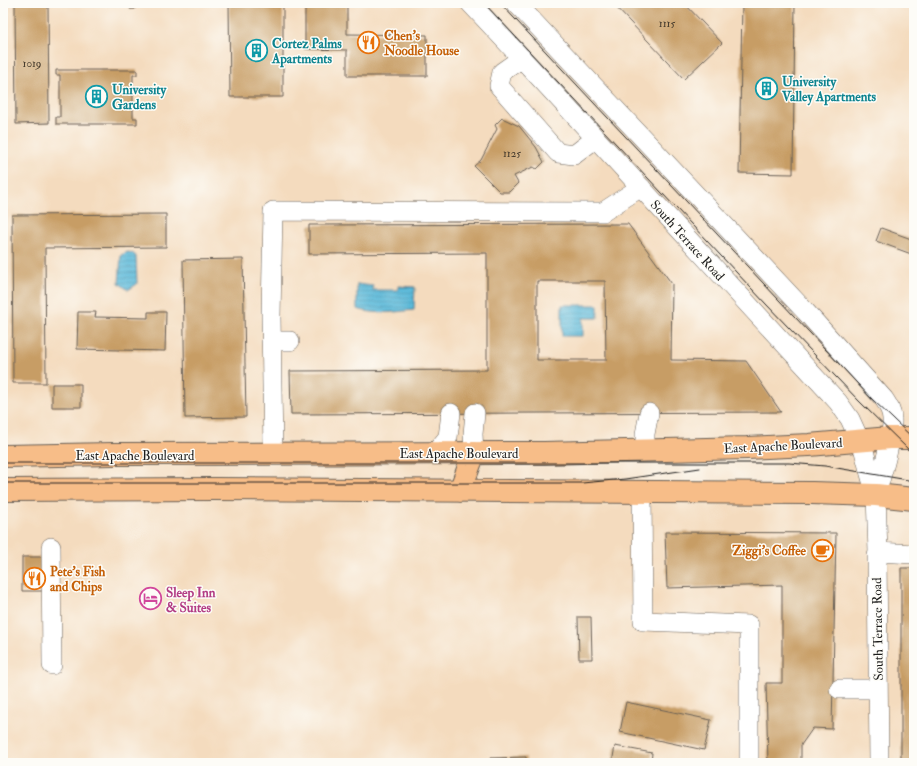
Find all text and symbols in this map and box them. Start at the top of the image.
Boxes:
house number: 1115 [659,17,675,30]
place label: Chen's Noodle House [383,28,460,59]
restaurant icon: Chen's Noodle House [355,29,381,55]
place label: Cortez Palms Apartments [271,36,342,68]
building icon: Cortez Palms Apartments [243,37,269,63]
house number: 1019 [23,57,41,70]
place label: University Valley Apartments [781,74,876,106]
building icon: University Valley Apartments [754,75,780,101]
place label: University Gardens [112,82,168,113]
building icon: University Gardens [84,83,110,109]
house number: 1125 [503,147,521,160]
street label: South Terrace Road [647,197,728,285]
street label: East Apache Boulevard [723,435,843,458]
street label: East Apache Boulevard [400,446,519,463]
street label: East Apache Boulevard [76,448,195,465]
cafe icon: Ziggi's Coffee [809,537,835,563]
place label: Ziggi's Coffee [732,543,807,560]
place label: Pete's Fish and Chips [50,564,106,596]
restaurant icon: Pete's Fish and Chips [21,565,47,591]
street label: South Terrace Road [869,577,887,681]
place label: Sleep Inn & Suites [166,585,216,616]
hotel icon: Sleep Inn & Suites [137,586,163,612]

